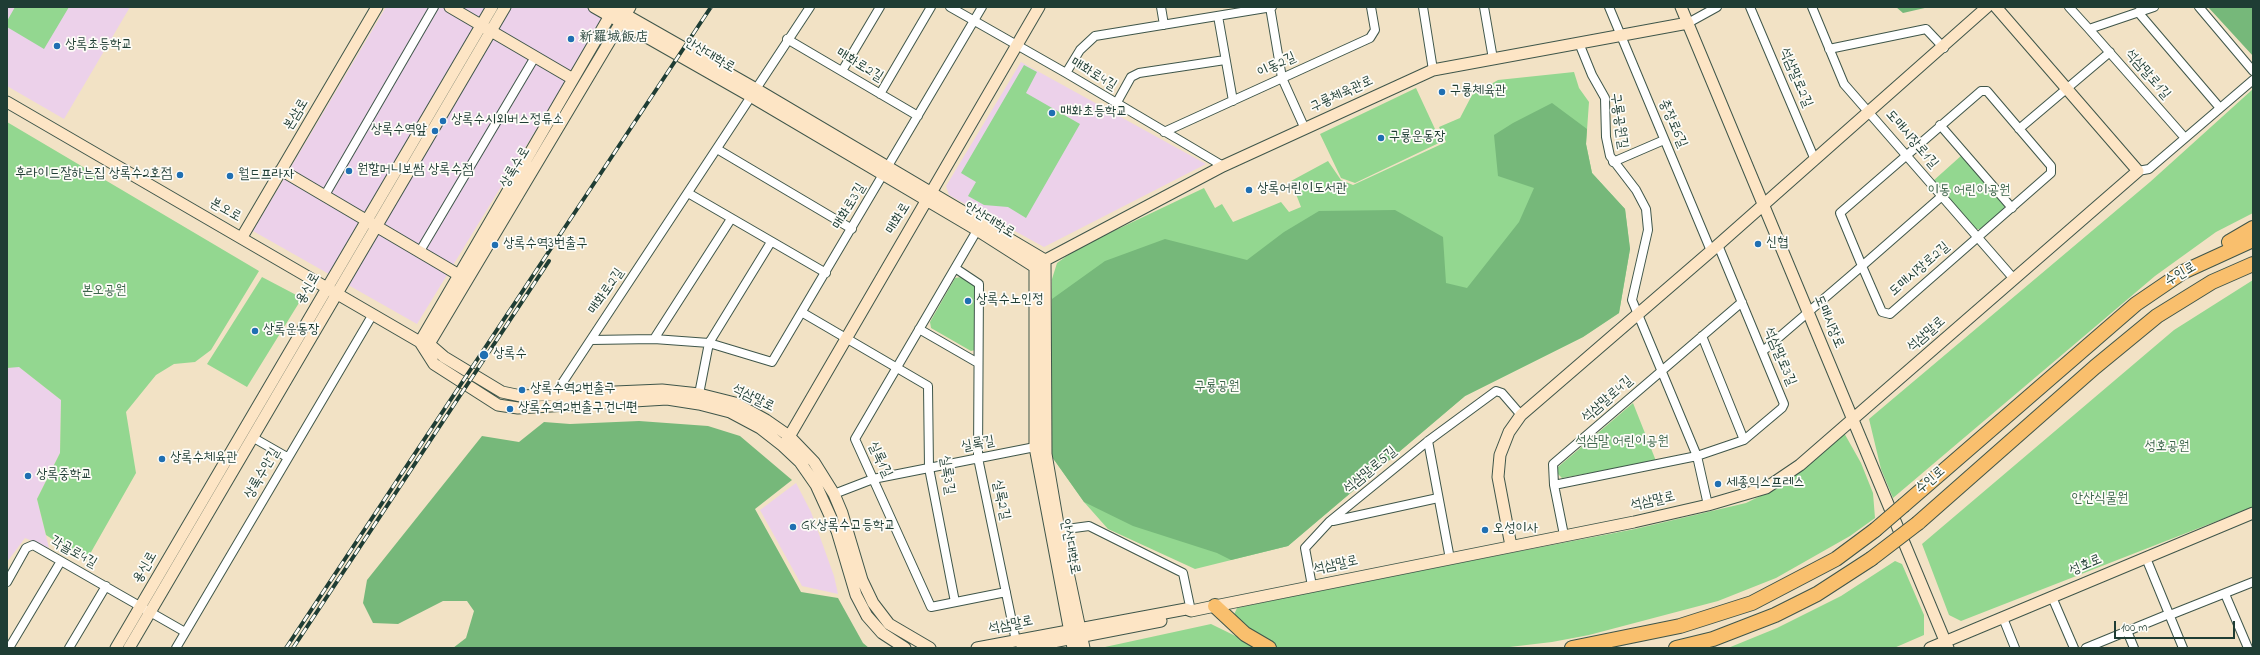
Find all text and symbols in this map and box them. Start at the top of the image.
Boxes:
place label: 新羅城飯店 [579,31,649,47]
marker: 新羅城飯店 [566,34,576,44]
street label: 안산대학로 [680,35,738,77]
place label: 상록초등학교 [65,38,133,54]
marker: 상록초등학교 [52,41,62,51]
street label: 매화로2길 [832,45,886,87]
street label: 석삼말로2길 [1775,46,1815,110]
street label: 석삼말로1길 [2121,47,2173,103]
street label: 이동2길 [1255,50,1299,82]
street label: 매화로4길 [1067,55,1119,95]
street label: 구룡체육관로 [1308,73,1376,117]
place label: 구룡체육관 [1450,84,1506,100]
marker: 구룡체육관 [1437,87,1447,97]
street label: 구룡공원길 [1606,92,1630,150]
street label: 본삼로 [281,96,313,134]
street label: 충장로6길 [1654,97,1690,151]
place label: 매화초등학교 [1060,105,1128,121]
street label: 도매시장로1길 [1881,107,1941,173]
marker: 매화초등학교 [1047,108,1057,118]
place label: 상록수시외버스정류소 [451,113,564,129]
marker: 상록수시외버스정류소 [438,116,448,126]
place label: 상록수역앞 [371,123,427,139]
marker: 상록수역앞 [430,126,440,136]
place label: 구룡운동장 [1389,130,1445,146]
marker: 구룡운동장 [1376,133,1386,143]
street label: 상록수로 [497,144,535,192]
place label: 원할머니보쌈 상록수점 [357,163,473,179]
marker: 원할머니보쌈 상록수점 [344,166,354,176]
place label: 후라이드잘하는집 상록수2호점 [15,167,172,183]
place label: 월드프라자 [238,168,294,184]
marker: 후라이드잘하는집 상록수2호점 [175,170,185,180]
marker: 월드프라자 [225,171,235,181]
street label: 매화로3길 [830,181,870,233]
place label: 상록어린이도서관 [1257,182,1347,198]
park label: 이동 어린이공원 [1928,184,2010,200]
marker: 상록어린이도서관 [1244,185,1254,195]
street label: 본오로 [206,195,244,227]
street label: 안산대학로 [961,199,1017,243]
street label: 매화로 [883,200,915,238]
place label: 신협 [1766,236,1789,252]
place label: 상록수역3번출구 [503,237,588,253]
marker: 신협 [1753,239,1763,249]
street label: 도매시장로2길 [1886,239,1954,301]
marker: 상록수역3번출구 [490,240,500,250]
street label: 수인로 [2162,259,2200,291]
street label: 매화로2길 [585,266,629,318]
street label: 용신로 [293,270,325,308]
park label: 본오공원 [81,284,127,300]
place label: 상록수노인정 [976,293,1044,309]
street label: 도매시장로 [1809,293,1847,351]
marker: 상록수노인정 [963,296,973,306]
street label: 석삼말로 [1904,314,1950,356]
place label: 상록운동장 [263,323,319,339]
street label: 석삼말로3길 [1759,325,1799,389]
marker: 상록운동장 [250,326,260,336]
place label: 상록수 [493,347,527,363]
marker: 상록수 [478,349,490,361]
street label: 석삼말로4길 [1579,373,1637,427]
park label: 구룡공원 [1194,380,1240,396]
place label: 상록수역2번출구 [530,382,616,398]
street label: 석삼말로 [729,382,777,416]
marker: 상록수역2번출구 [517,385,527,395]
place label: 상록수역2번출구건너편 [518,401,638,417]
marker: 상록수역2번출구건너편 [505,404,515,414]
street label: 실록길 [960,434,996,456]
park label: 석삼말 어린이공원 [1575,435,1669,451]
street label: 실록1길 [863,439,895,481]
park label: 성호공원 [2144,440,2190,456]
street label: 석삼말로5길 [1341,444,1401,498]
street label: 상록수안길 [242,445,284,503]
place label: 상록수체육관 [170,451,238,467]
marker: 상록수체육관 [157,454,167,464]
street label: 실록3길 [935,454,957,496]
street label: 수인로 [1913,464,1949,498]
place label: 상록중학교 [36,468,92,484]
marker: 상록중학교 [23,471,33,481]
place label: 세종익스프레스 [1726,476,1805,492]
street label: 실록2길 [988,478,1012,522]
marker: 세종익스프레스 [1713,479,1723,489]
street label: 석삼말로 [1629,489,1677,515]
park label: 안산식물원 [2072,492,2128,508]
street label: 안산대학로 [1055,518,1083,576]
place label: GK상록수고등학교 [801,519,895,535]
marker: GK상록수고등학교 [788,522,798,532]
place label: 오성이사 [1493,522,1538,538]
marker: 오성이사 [1480,525,1490,535]
street label: 각골로4길 [47,533,99,573]
street label: 용신로 [130,549,162,587]
street label: 성호로 [2067,552,2105,580]
street label: 석삼말로 [1312,553,1360,579]
street label: 석삼말로 [987,613,1035,639]
scale bar [2116,613,2237,639]
text: 100 m [2121,619,2148,637]

